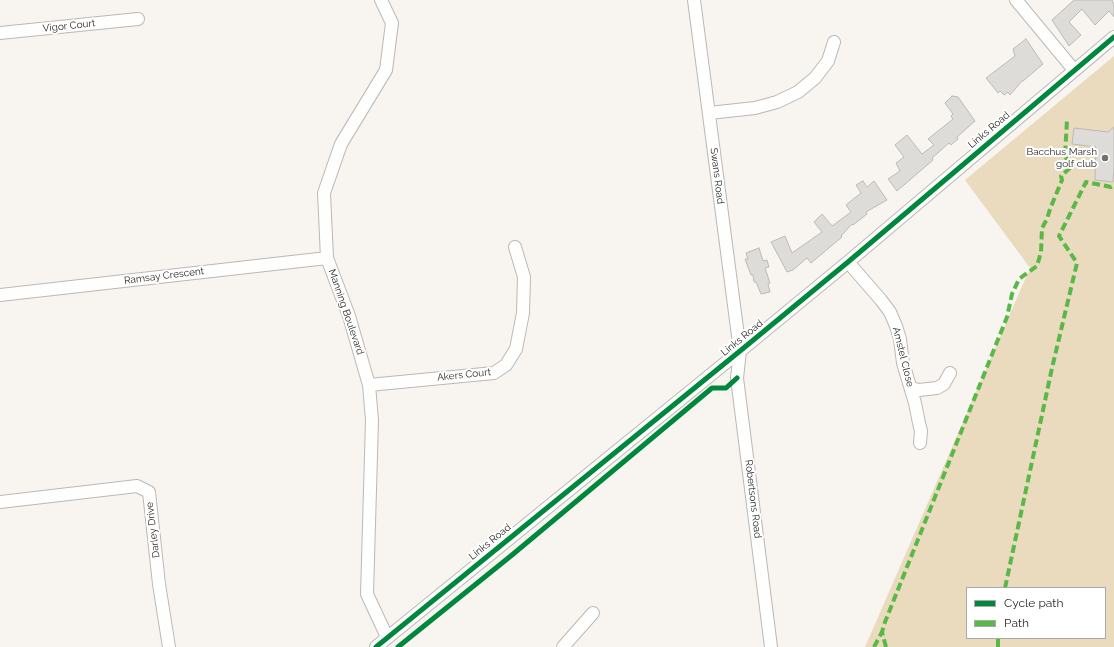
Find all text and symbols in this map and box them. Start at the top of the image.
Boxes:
street label: Vigor Court [42,17,96,35]
street label: Links Road [966,109,1012,151]
place label: Bacchus Marsh golf club [1026,146,1097,170]
street label: Swans Road [708,147,726,205]
marker: Bacchus Marsh golf club [1100,153,1110,163]
street label: Ramsay Crescent [123,265,205,287]
street label: Manning Boulevard [326,268,366,356]
street label: Links Road [719,317,765,359]
street label: Amstel Close [890,326,916,388]
street label: Akers Court [436,366,492,384]
street label: Robertsons Road [742,459,764,539]
street label: Darley Drive [144,501,162,559]
street label: Links Road [467,521,513,563]
legend [966,587,1106,639]
text: Cycle path [1004,596,1063,610]
text: Path [1004,616,1029,630]

